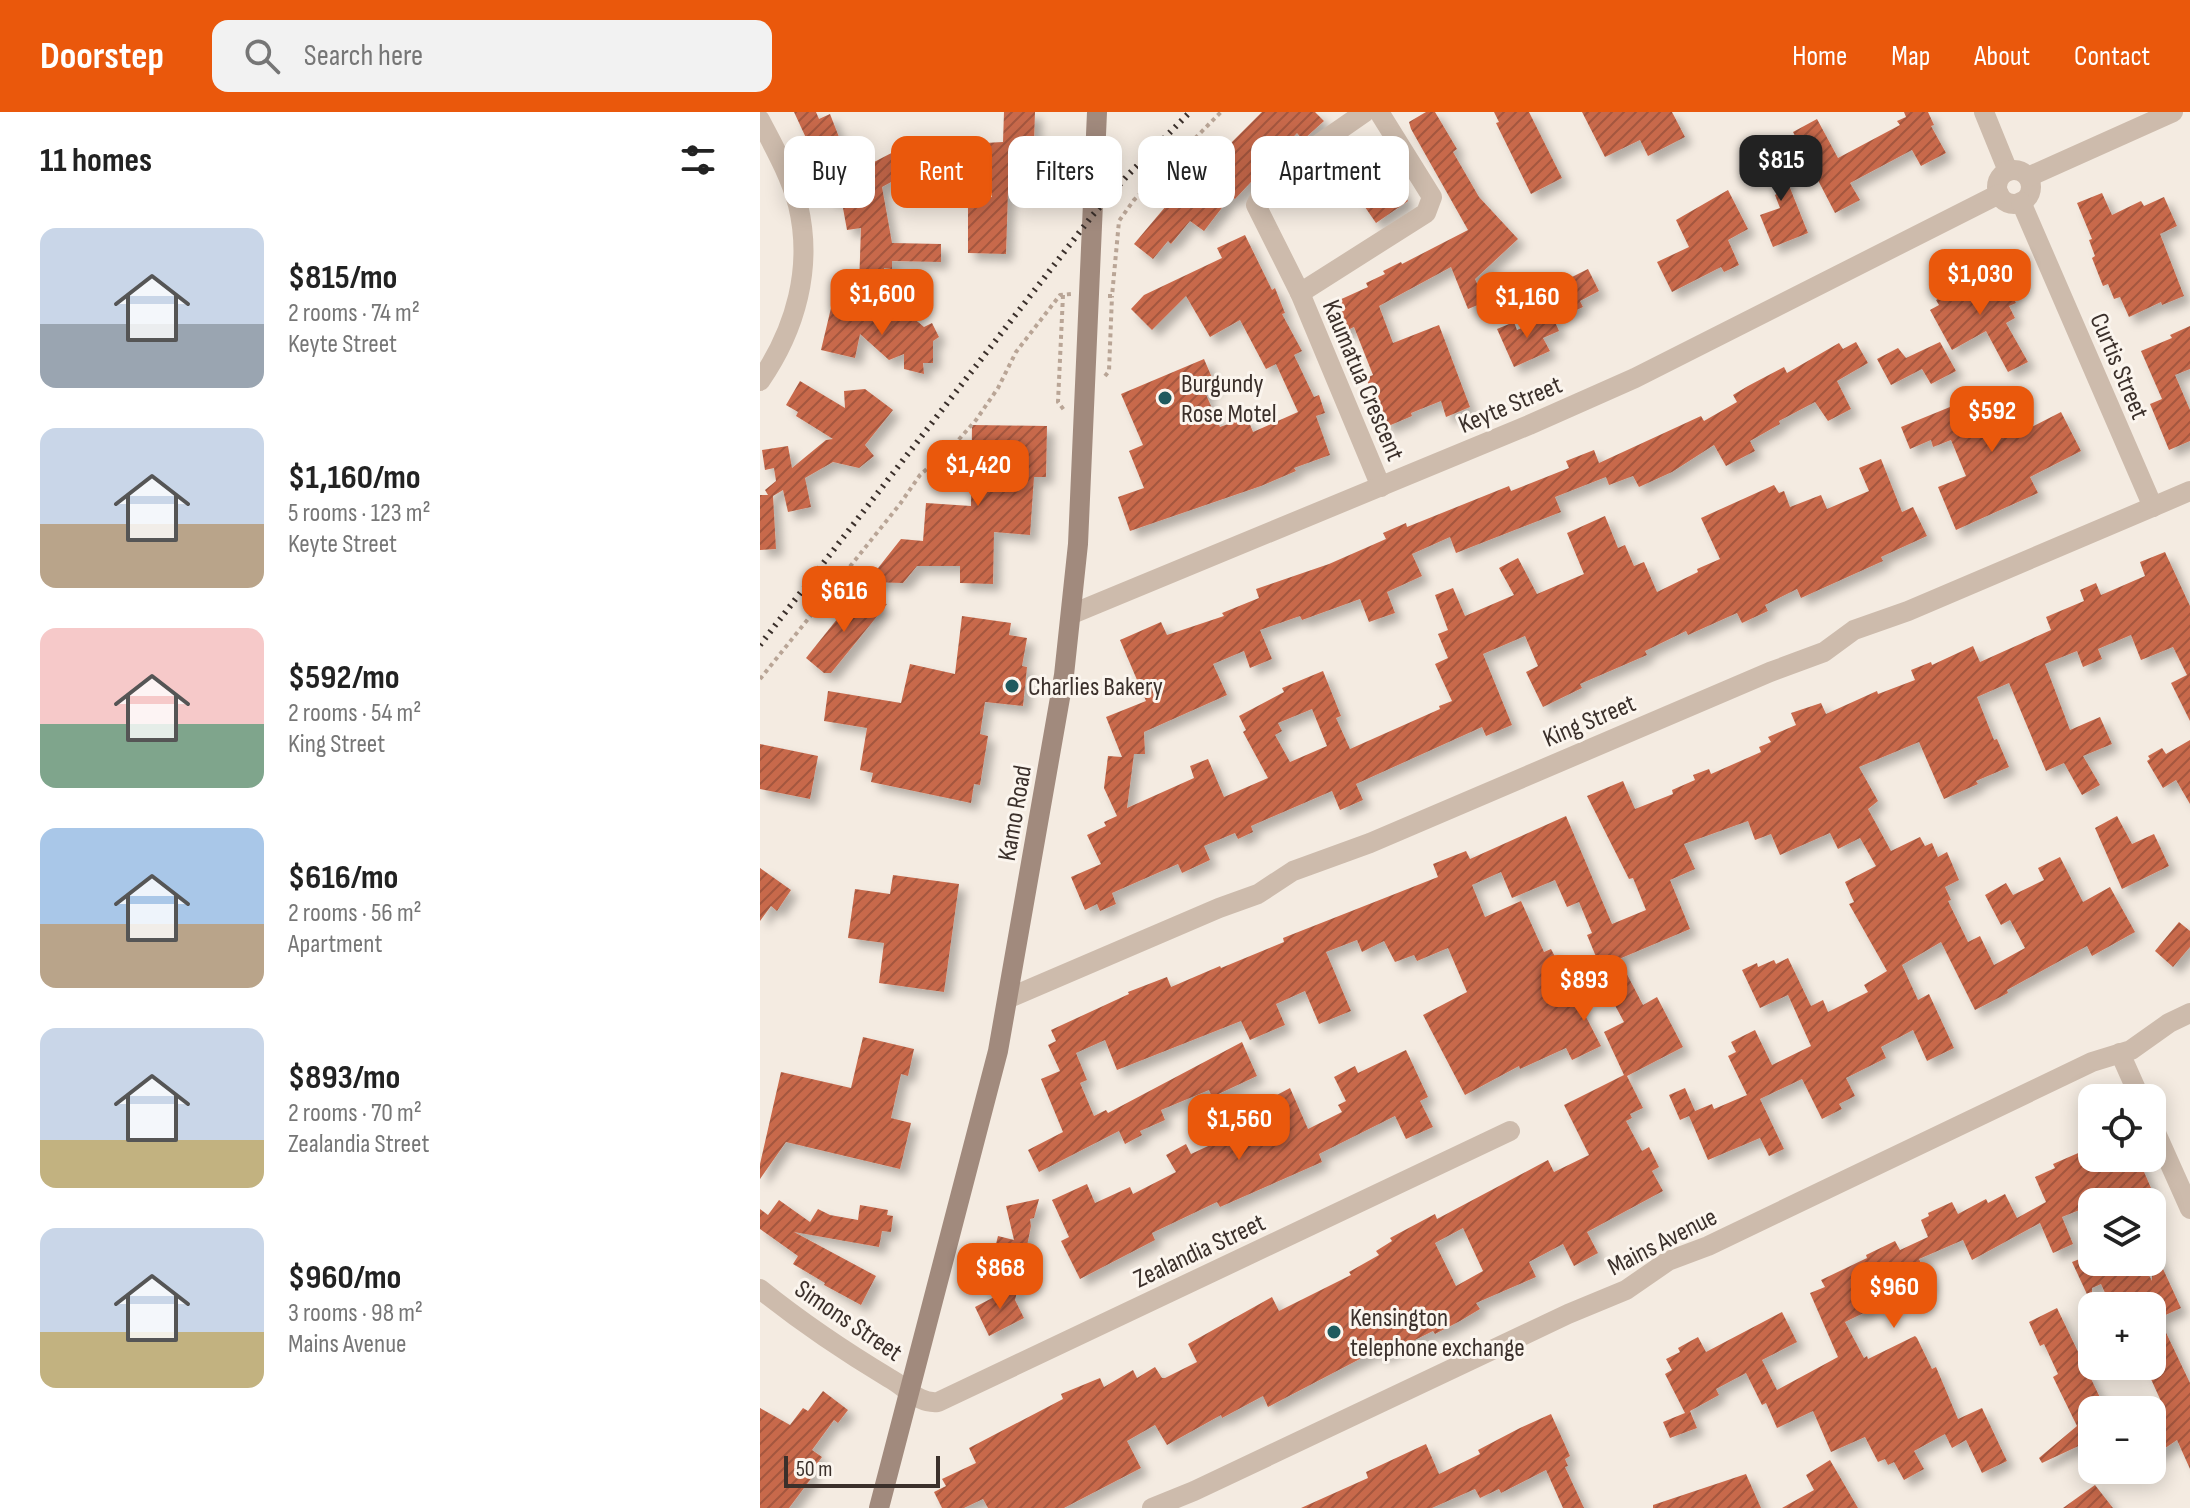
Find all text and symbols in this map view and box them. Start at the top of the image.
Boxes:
search box [212,20,772,92]
text: Doorstep [40,34,164,79]
icon: search [240,34,284,78]
text: Search here [304,38,423,74]
text: Home [1792,40,1847,73]
text: Map [1891,40,1930,73]
text: About [1974,40,2030,73]
text: Contact [2074,40,2150,73]
pin: $815 [1734,135,1828,203]
chip: Buy [784,136,875,208]
chip: Rent [891,136,992,208]
chip: Filters [1008,136,1122,208]
chip: New [1138,136,1235,208]
chip: Apartment [1251,136,1409,208]
icon: filters [676,138,720,182]
text: 11 homes [40,140,152,181]
text: $815 [1757,145,1805,176]
pin: $1,030 [1915,249,2045,317]
text: $815/mo [288,257,397,298]
text: $1,030 [1947,259,2013,290]
icon: home [104,260,200,356]
pin: $1,600 [817,269,947,337]
pin: $1,160 [1462,272,1592,340]
text: $1,600 [849,279,916,310]
text: $1,160 [1494,282,1560,313]
street label: Kaumatua Crescent [1315,296,1410,466]
text: 2 rooms · 74 m² [288,298,420,329]
street label: Curtis Street [2082,309,2155,424]
text: Keyte Street [288,329,397,360]
place label: Burgundy Rose Motel [1181,369,1277,430]
street label: Keyte Street [1454,370,1567,441]
pin: $592 [1945,386,2039,454]
marker: Burgundy Rose Motel [1156,389,1174,407]
text: $592 [1968,396,2016,427]
pin: $1,420 [913,440,1043,508]
text: $1,420 [945,450,1011,481]
text: $1,160/mo [288,457,421,498]
icon: home [104,460,200,556]
text: 5 rooms · 123 m² [288,498,431,529]
text: Keyte Street [288,529,397,560]
pin: $616 [797,566,891,634]
text: $616 [820,576,868,607]
text: $592/mo [288,657,400,698]
icon: home [104,660,200,756]
place label: Charlies Bakery [1028,672,1163,703]
marker: Charlies Bakery [1003,677,1021,695]
street label: King Street [1539,688,1640,755]
text: 2 rooms · 54 m² [288,698,421,729]
text: King Street [288,729,385,760]
street label: Kamo Road [992,763,1039,864]
text: $616/mo [288,857,398,898]
icon: home [104,860,200,956]
text: 2 rooms · 56 m² [288,898,422,929]
text: Apartment [288,929,382,960]
pin: $893 [1537,955,1631,1023]
text: $893 [1559,965,1609,996]
text: $893/mo [288,1057,400,1098]
icon: home [104,1060,200,1156]
map controls [2078,1084,2166,1484]
button: locate [2078,1084,2166,1172]
pin: $1,560 [1174,1094,1304,1162]
text: 2 rooms · 70 m² [288,1098,422,1129]
text: $1,560 [1206,1104,1272,1135]
text: Zealandia Street [288,1129,429,1160]
button: layers [2078,1188,2166,1276]
street label: Mains Avenue [1603,1202,1722,1283]
street label: Zealandia Street [1129,1207,1270,1295]
pin: $868 [953,1243,1047,1311]
text: $868 [975,1253,1025,1284]
text: $960/mo [288,1257,401,1298]
icon: home [104,1260,200,1356]
pin: $960 [1847,1262,1941,1330]
text: $960 [1869,1272,1919,1303]
street label: Simons Street [789,1274,908,1368]
button: + [2078,1292,2166,1380]
text: 3 rooms · 98 m² [288,1298,423,1329]
place label: Kensington telephone exchange [1350,1303,1525,1364]
marker: Kensington telephone exchange [1325,1323,1343,1341]
text: Mains Avenue [288,1329,406,1360]
button: − [2078,1396,2166,1484]
scale bar [784,1452,940,1488]
text: 50 m [796,1456,832,1483]

